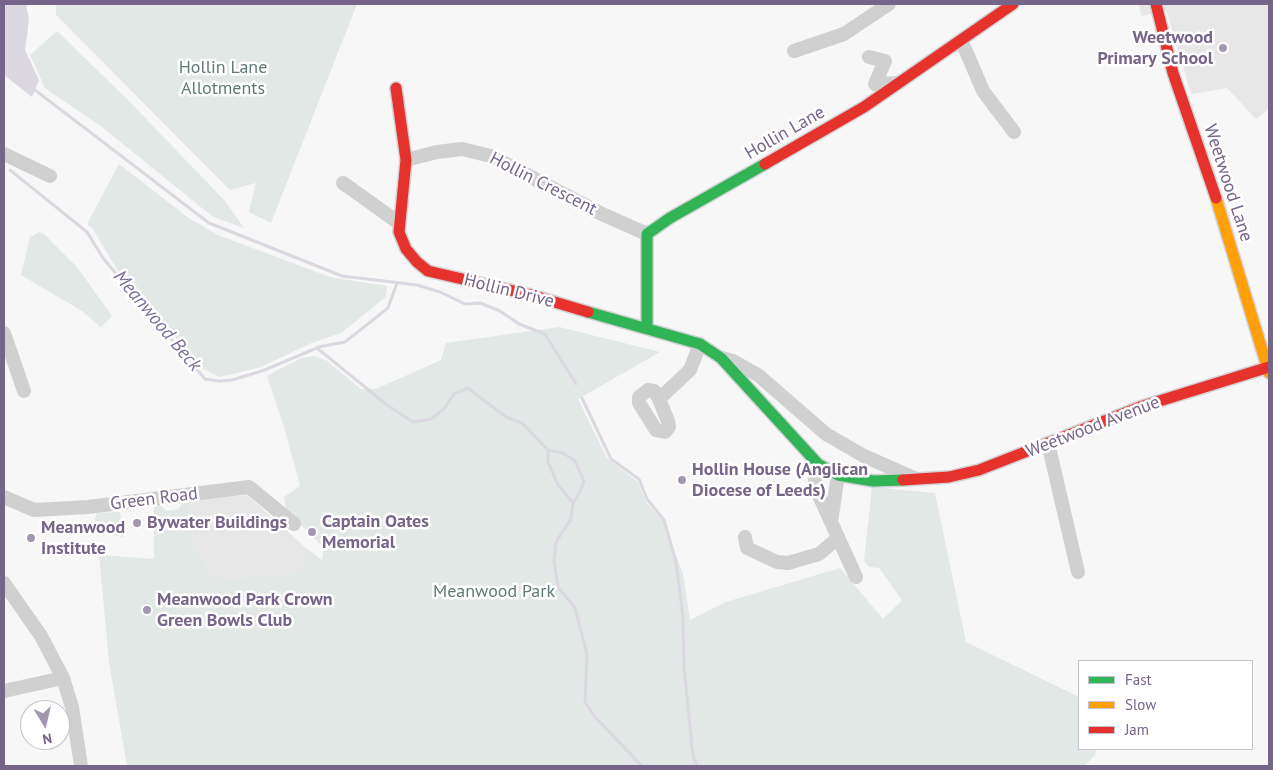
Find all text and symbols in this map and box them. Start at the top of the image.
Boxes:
place label: Weetwood Primary School [1097,27,1213,70]
marker: Weetwood Primary School [1217,42,1229,54]
park label: Hollin Lane Allotments [179,57,267,100]
street label: Hollin Lane [741,101,829,165]
street label: Weetwood Lane [1199,122,1257,244]
street label: Hollin Crescent [486,148,600,220]
water label: Meanwood Beck [108,266,206,376]
street label: Hollin Drive [462,269,556,313]
street label: Weetwood Avenue [1023,392,1163,462]
place label: Hollin House (Anglican Diocese of Leeds) [692,459,868,502]
marker: Hollin House (Anglican Diocese of Leeds) [676,474,688,486]
street label: Green Road [109,483,199,515]
place label: Captain Oates Memorial [322,511,429,554]
place label: Bywater Buildings [147,512,287,534]
place label: Meanwood Institute [41,517,125,560]
marker: Bywater Buildings [131,517,143,529]
marker: Captain Oates Memorial [306,526,318,538]
marker: Meanwood Institute [25,532,37,544]
park label: Meanwood Park [433,581,555,603]
place label: Meanwood Park Crown Green Bowls Club [157,589,333,632]
marker: Meanwood Park Crown Green Bowls Club [141,604,153,616]
legend [1078,660,1253,750]
text: Fast [1125,670,1152,689]
text: Slow [1125,695,1156,714]
north arrow [20,700,70,750]
text: Jam [1125,720,1149,739]
text: N [41,729,53,748]

